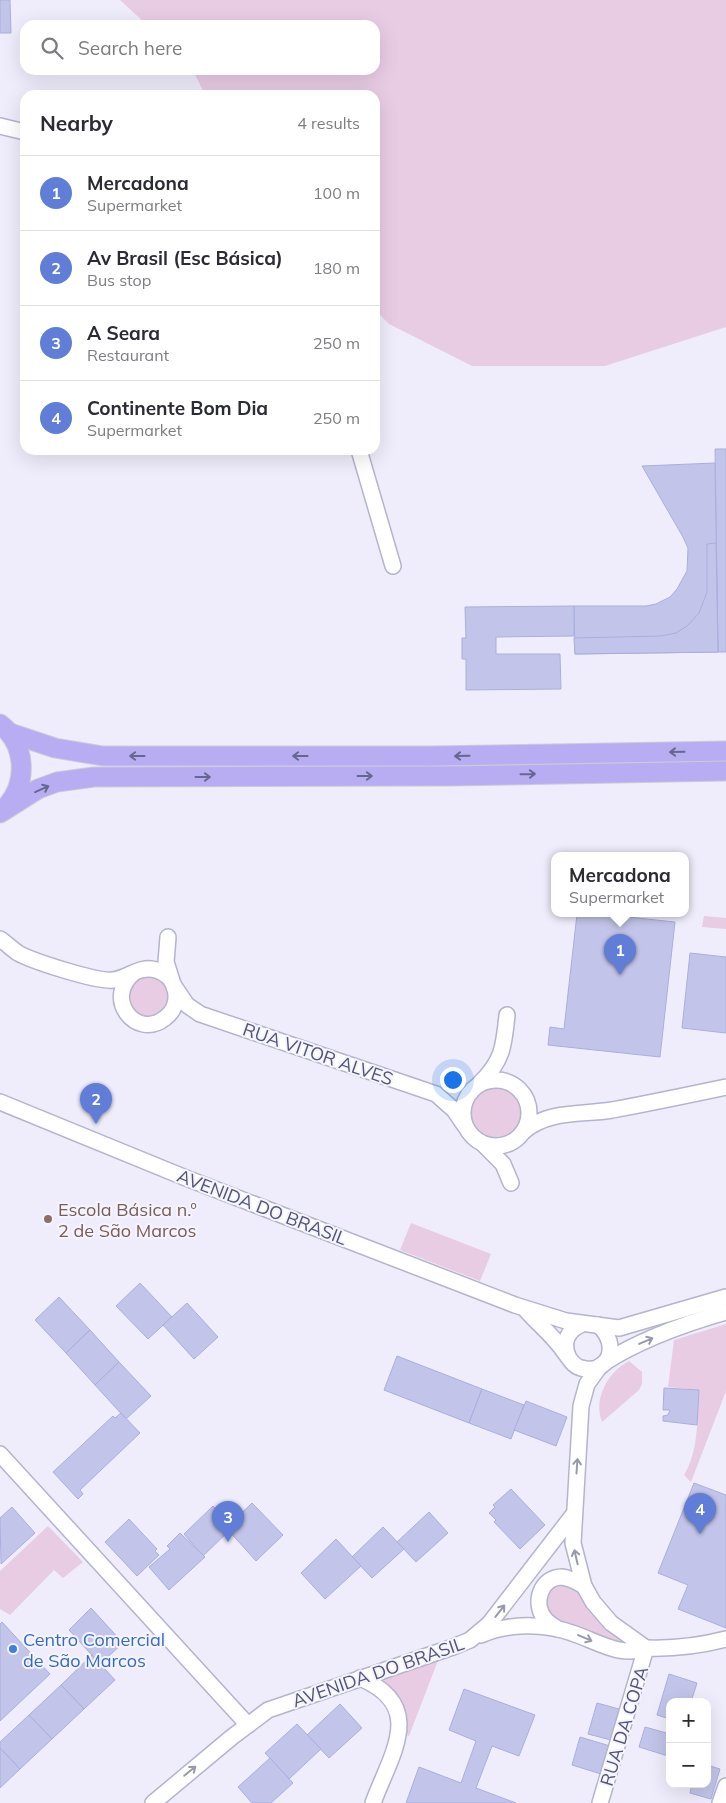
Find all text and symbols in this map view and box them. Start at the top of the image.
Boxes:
search box [20,20,380,75]
icon: search [38,34,66,62]
text: Search here [78,36,182,60]
text: Nearby [40,110,113,136]
text: 4 results [297,113,360,133]
text: Mercadona [87,171,189,195]
text: 1 [51,183,61,203]
text: 100 m [313,183,360,203]
text: Supermarket [87,195,182,215]
text: Av Brasil (Esc Básica) [87,246,283,270]
text: 2 [51,258,61,278]
text: 180 m [313,258,360,278]
text: Bus stop [87,270,151,290]
text: A Seara [87,321,160,345]
text: 3 [51,333,61,353]
text: 250 m [313,333,360,353]
text: Restaurant [87,345,169,365]
text: Continente Bom Dia [87,396,268,420]
text: 4 [51,408,61,428]
text: 250 m [313,408,360,428]
text: Supermarket [87,420,182,440]
one-way arrow [670,747,686,757]
one-way arrow [130,751,146,761]
one-way arrow [292,751,308,761]
one-way arrow [455,751,471,760]
one-way arrow [519,770,535,779]
one-way arrow [356,771,373,781]
one-way arrow [194,772,210,782]
one-way arrow [34,783,49,793]
popup [551,852,689,917]
text: Mercadona [569,863,671,887]
text: Supermarket [569,887,664,907]
pin: 1 [604,934,636,975]
street label: RUA VITOR ALVES [240,1018,396,1090]
your location [440,1067,466,1093]
pin: 2 [80,1083,112,1124]
street label: AVENIDA DO BRASIL [174,1164,350,1250]
place label: Escola Básica n.º 2 de São Marcos [58,1198,197,1242]
marker: Escola Básica n.º 2 de São Marcos [42,1213,54,1225]
one-way arrow [638,1335,653,1345]
one-way arrow [573,1458,582,1474]
pin: 4 [684,1493,716,1534]
pin: 3 [212,1501,244,1542]
one-way arrow [571,1550,580,1566]
one-way arrow [494,1605,505,1618]
place label: Centro Comercial de São Marcos [23,1628,165,1672]
street label: AVENIDA DO BRASIL [289,1632,467,1712]
one-way arrow [577,1633,592,1643]
marker: Centro Comercial de São Marcos [7,1643,19,1655]
street label: RUA DA COPA [595,1663,653,1789]
map controls [666,1698,711,1788]
button: + [666,1698,711,1743]
button: − [666,1743,711,1788]
one-way arrow [183,1766,196,1777]

